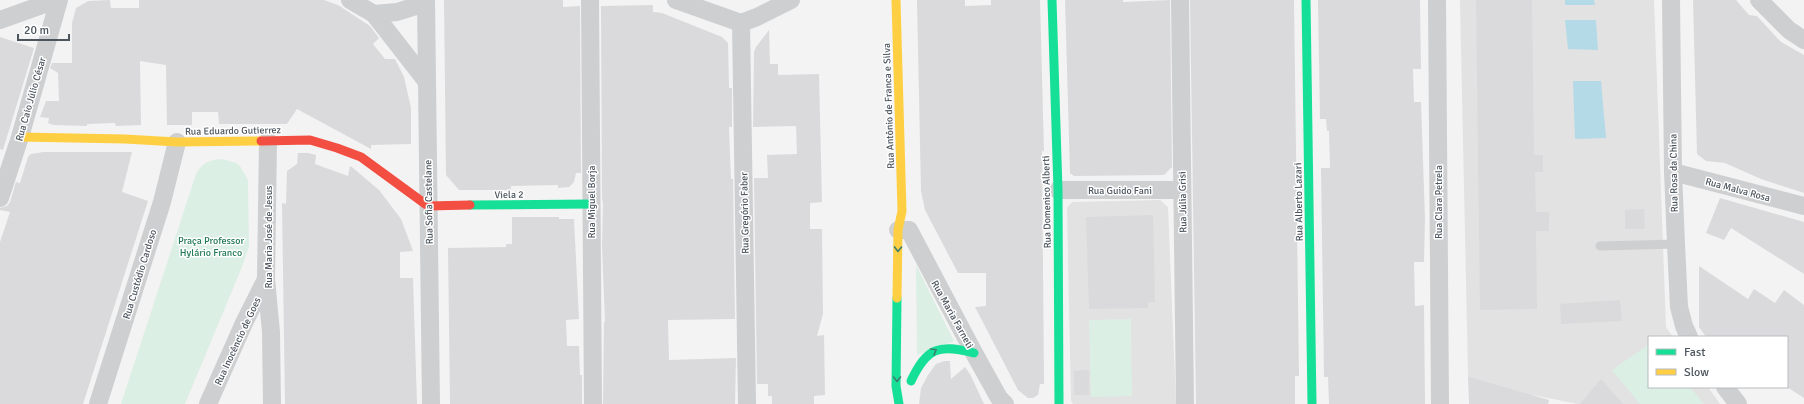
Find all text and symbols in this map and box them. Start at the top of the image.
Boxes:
scale bar [18,16,69,42]
text: 20 m [24,23,49,38]
street label: Rua Antônio de Franca e Silva [881,43,897,169]
street label: Rua Caio Júlio César [13,56,49,143]
street label: Rua Eduardo Gutierrez [185,124,282,138]
street label: Rua Rosa da China [1667,134,1681,212]
street label: Rua Domenico Alberti [1040,155,1054,248]
street label: Rua Sofia Castelane [422,160,436,244]
street label: Rua Alberto Lazari [1292,163,1306,241]
street label: Rua Miguel Borja [586,165,598,239]
street label: Rua Clara Petrela [1433,165,1445,239]
street label: Rua Júlia Grisi [1176,171,1190,233]
street label: Rua Gregório Faber [738,172,752,254]
street label: Rua Malva Rosa [1704,176,1772,204]
street label: Rua Maria José de Jesus [263,185,275,289]
street label: Rua Guido Fani [1088,185,1152,197]
street label: Viela 2 [494,189,524,201]
street label: Rua Custódio Cardoso [121,228,159,321]
park label: Praça Professor Hylário Franco [178,235,244,259]
one-way arrow [894,246,902,252]
street label: Rua Maria Farneti [928,278,976,351]
street label: Rua Inocêncio de Goes [212,295,264,387]
legend [1648,336,1788,388]
text: Fast [1684,345,1705,360]
one-way arrow [930,349,937,356]
text: Slow [1684,365,1709,380]
one-way arrow [893,376,901,382]

